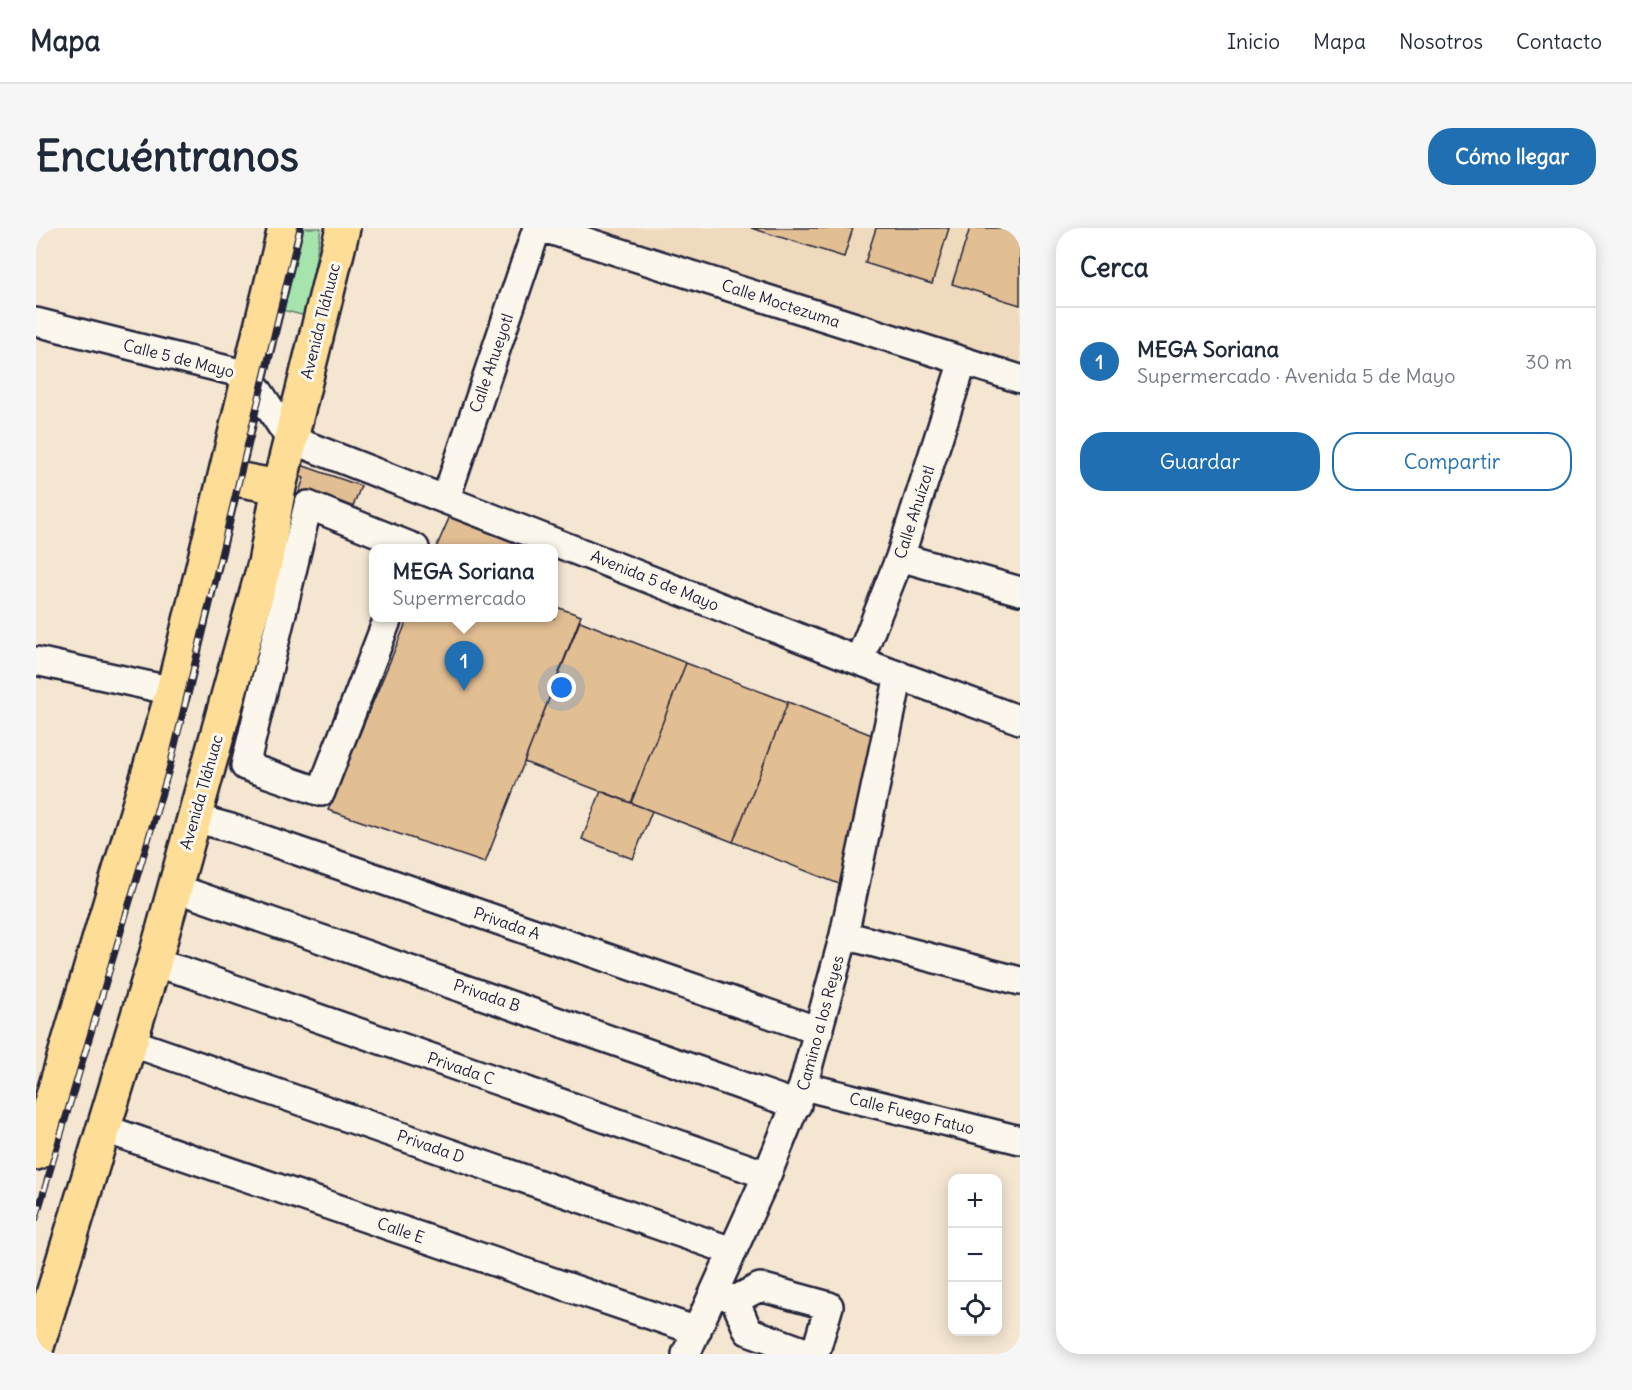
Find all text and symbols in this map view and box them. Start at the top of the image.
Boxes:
text: Mapa [30,23,100,59]
text: Inicio [1227,28,1280,55]
text: Mapa [1313,28,1366,55]
text: Nosotros [1399,28,1483,55]
text: Contacto [1516,28,1602,55]
button: Cómo llegar [1428,128,1596,185]
text: Encuéntranos [36,130,299,182]
text: Cerca [1080,251,1149,284]
street label: Avenida Tláhuac [296,261,344,381]
street label: Calle Moctezuma [719,274,843,332]
street label: Calle Ahueyotl [465,311,517,415]
street label: Calle 5 de Mayo [121,335,237,381]
text: MEGA Soriana [1137,335,1279,363]
text: 1 [1096,349,1103,374]
text: 30 m [1525,349,1572,374]
text: Supermercado · Avenida 5 de Mayo [1137,363,1455,388]
button: Guardar [1080,432,1320,491]
button: Compartir [1332,432,1572,491]
street label: Calle Ahuízotl [890,463,938,561]
popup [369,544,558,622]
street label: Avenida 5 de Mayo [588,545,722,615]
text: MEGA Soriana [392,557,535,585]
text: Supermercado [392,585,526,610]
pin: 1 [444,642,484,691]
your location [547,673,576,702]
street label: Avenida Tláhuac [175,732,227,852]
street label: Privada A [471,902,543,944]
street label: Camino a los Reyes [792,953,848,1093]
street label: Privada B [451,974,523,1016]
street label: Privada C [425,1047,497,1089]
street label: Calle Fuego Fatuo [847,1088,977,1138]
street label: Privada D [395,1125,467,1167]
map controls [948,1174,1002,1336]
button: + [948,1174,1002,1228]
street label: Calle E [375,1213,427,1247]
button: − [948,1228,1002,1282]
button: locate [948,1282,1002,1336]

